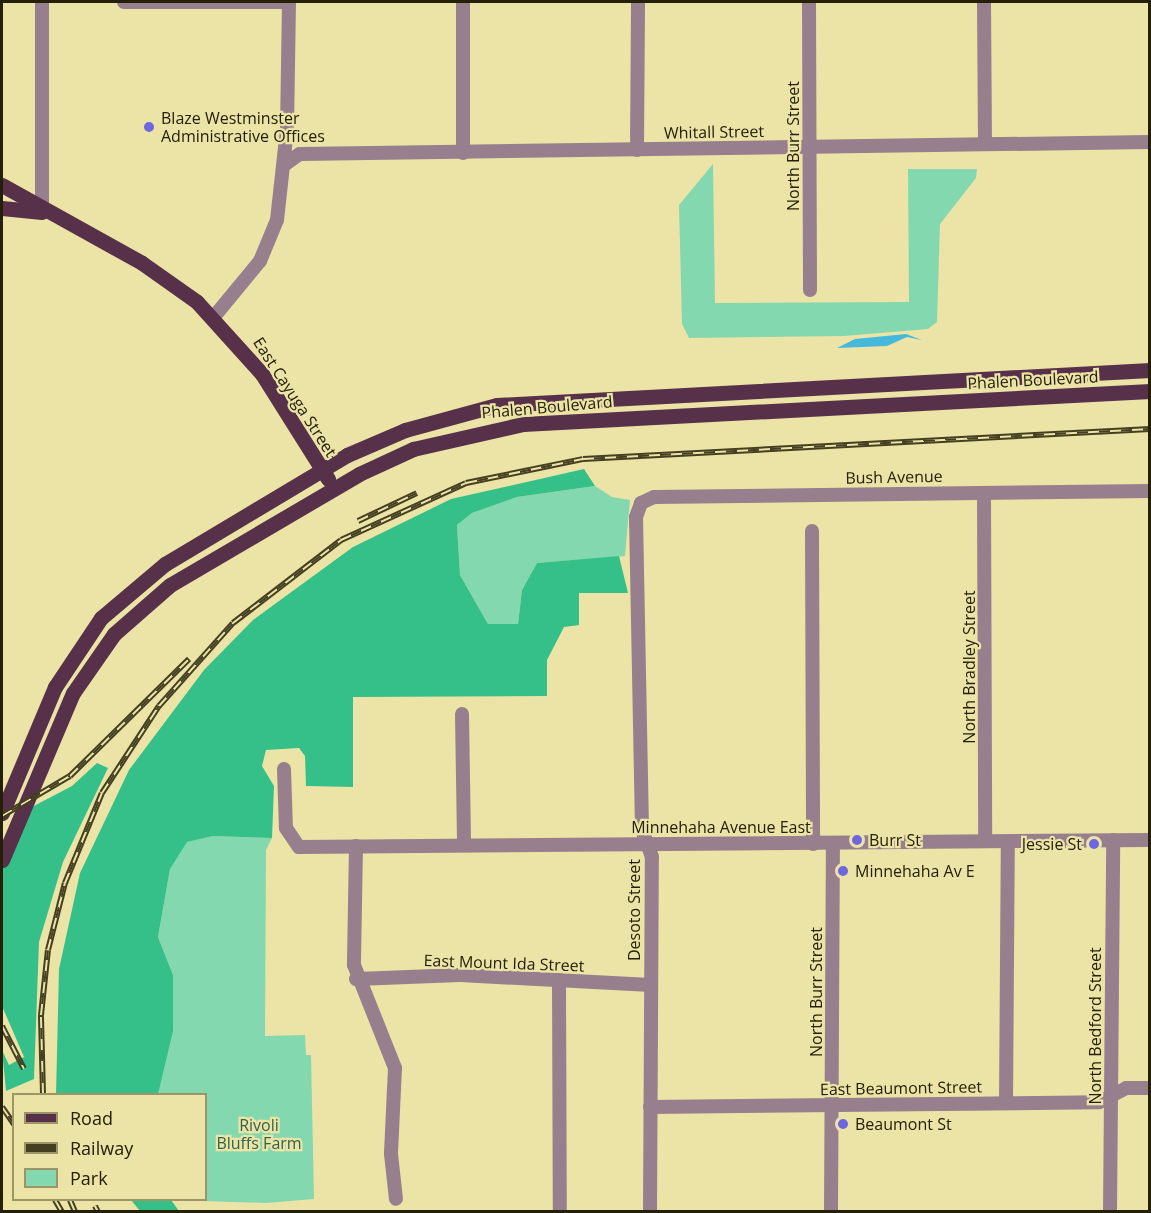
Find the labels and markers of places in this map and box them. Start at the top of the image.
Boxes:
place label: Blaze Westminster Administrative Offices [161,108,325,146]
marker: Blaze Westminster Administrative Offices [142,120,156,134]
place label: Burr St [869,830,921,850]
marker: Burr St [850,833,864,847]
place label: Jessie St [1022,834,1082,854]
marker: Jessie St [1087,837,1101,851]
place label: Minnehaha Av E [855,861,975,881]
marker: Minnehaha Av E [836,864,850,878]
place label: Beaumont St [855,1114,952,1134]
marker: Beaumont St [836,1117,850,1131]

